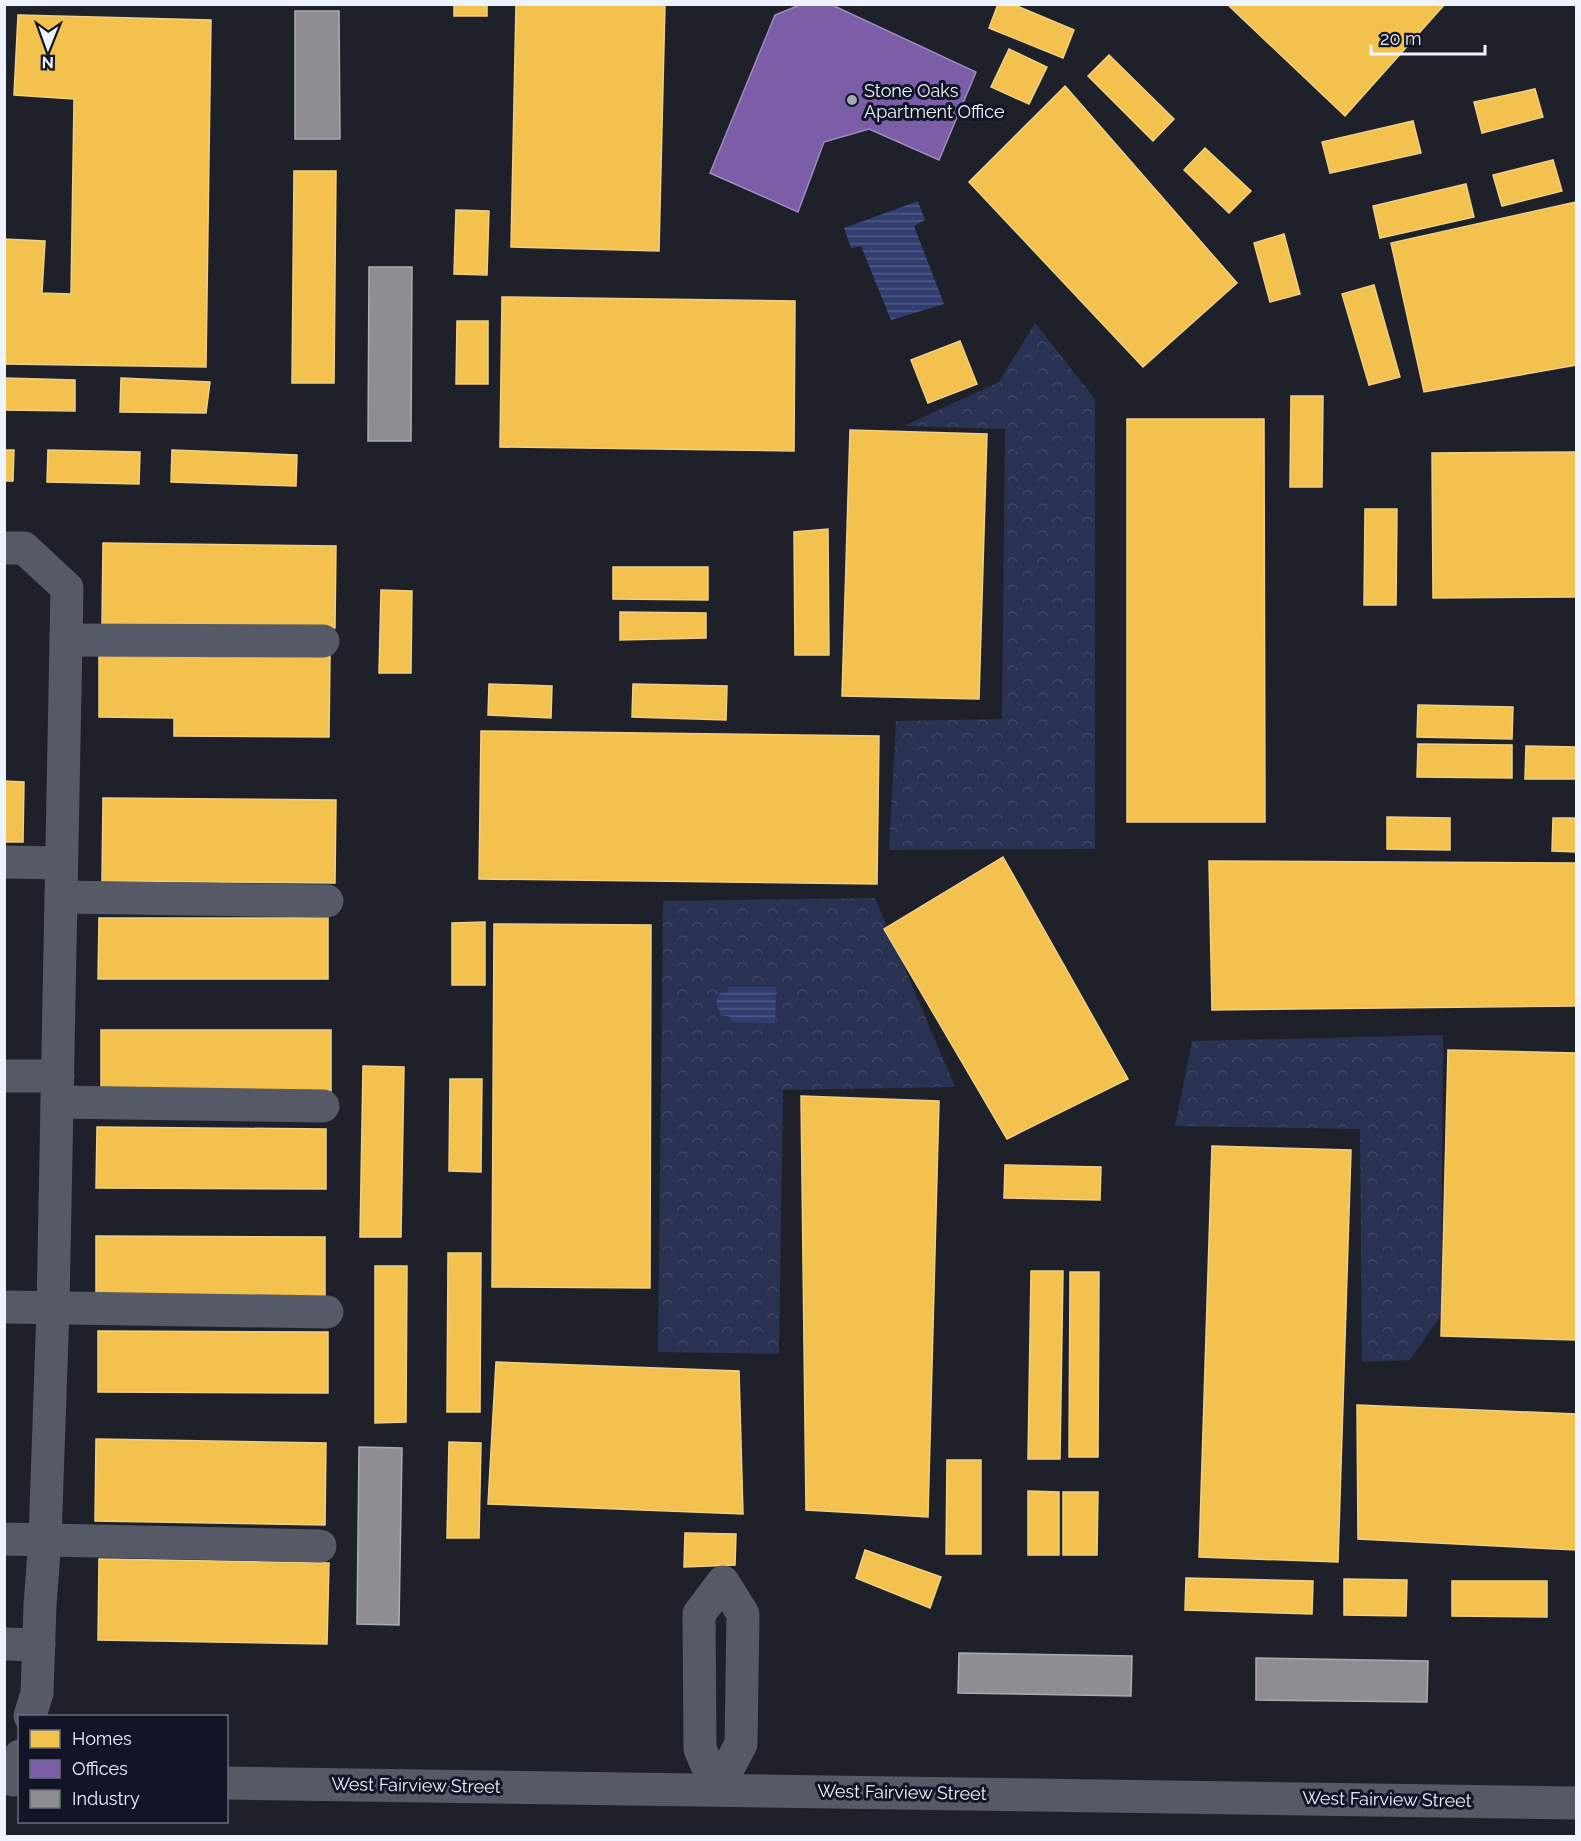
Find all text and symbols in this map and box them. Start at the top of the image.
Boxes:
north arrow [18,18,78,78]
scale bar [1371,18,1485,56]
text: 20 m [1380,28,1422,49]
text: N [41,53,54,72]
place label: Stone Oaks Apartment Office [864,80,1005,122]
marker: Stone Oaks Apartment Office [845,93,859,107]
legend [18,1715,228,1823]
text: Homes [72,1728,132,1749]
text: Offices [72,1758,128,1779]
street label: West Fairview Street [331,1773,501,1797]
street label: West Fairview Street [817,1780,987,1804]
street label: West Fairview Street [1302,1787,1472,1811]
text: Industry [72,1788,140,1809]

